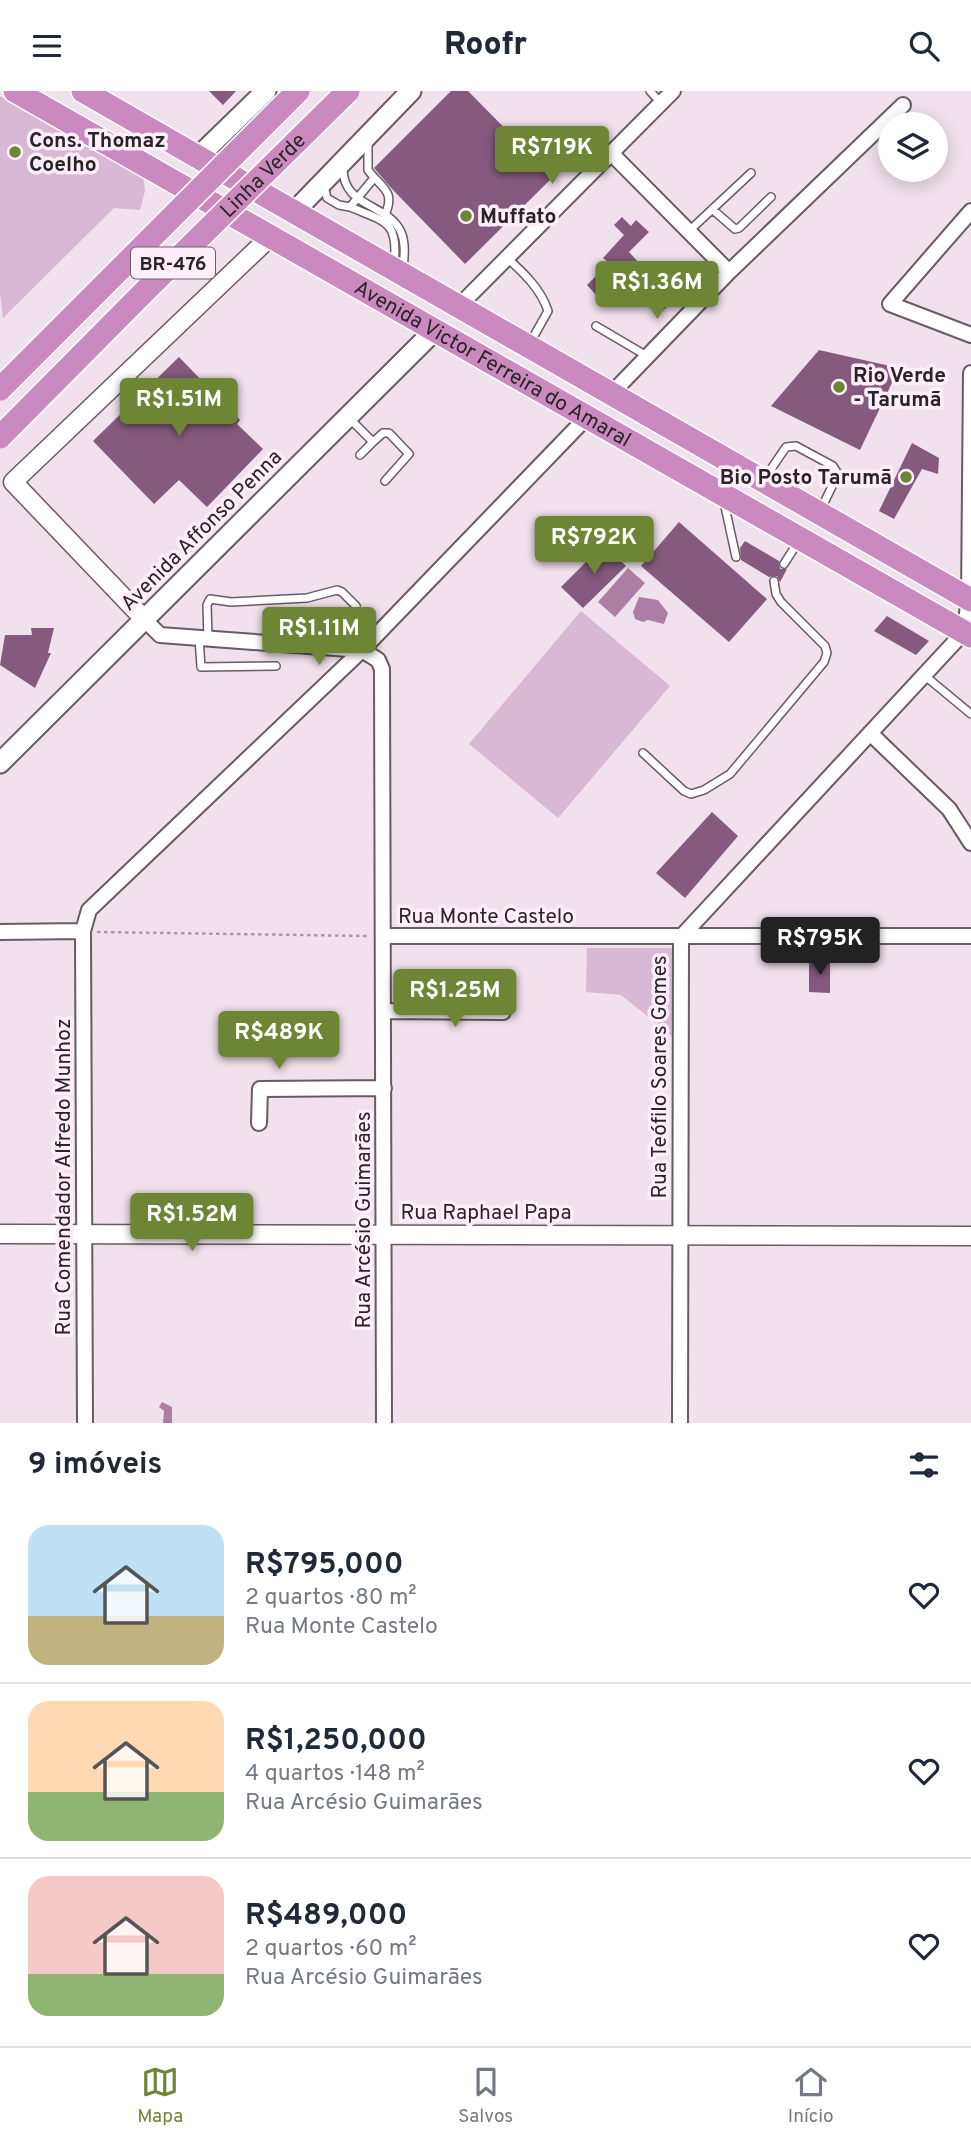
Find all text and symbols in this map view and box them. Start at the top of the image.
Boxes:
text: Roofr [444,26,527,66]
icon: menu [28,27,66,65]
icon: search [905,27,943,65]
map controls [878,112,948,182]
button: layers [878,112,948,182]
pin: R$719K [495,127,609,186]
place label: Cons. Thomaz Coelho [29,128,166,179]
street label: Linha Verde [215,128,312,224]
text: R$719K [511,134,593,163]
marker: Cons. Thomaz Coelho [7,144,23,160]
place label: Muffato [480,204,556,231]
marker: Muffato [458,208,474,224]
road number: BR-476 [131,247,215,279]
pin: R$1.36M [592,261,722,321]
text: R$1.36M [611,269,703,298]
street label: Avenida Victor Ferreira do Amaral [349,275,635,454]
place label: Rio Verde - Tarumã [853,363,946,414]
pin: R$1.51M [114,379,244,438]
marker: Rio Verde - Tarumã [831,379,847,395]
text: R$1.51M [136,386,222,415]
street label: Avenida Affonso Penna [116,445,288,617]
place label: Bio Posto Tarumã [720,465,892,492]
marker: Bio Posto Tarumã [898,469,914,485]
pin: R$792K [537,517,651,576]
text: R$792K [551,524,637,553]
pin: R$1.11M [254,607,384,667]
text: R$1.11M [278,615,360,644]
street label: Rua Monte Castelo [398,904,574,931]
pin: R$795K [763,917,877,977]
text: R$795K [777,925,863,954]
street label: Rua Teófilo Soares Gomes [647,955,674,1199]
pin: R$1.25M [390,969,520,1029]
text: R$1.25M [409,977,501,1006]
pin: R$489K [222,1011,336,1071]
street label: Rua Comendador Alfredo Munhoz [51,1019,78,1335]
text: R$489K [234,1019,324,1048]
street label: Rua Arcésio Guimarães [351,1111,378,1329]
pin: R$1.52M [127,1193,257,1253]
street label: Rua Raphael Papa [401,1200,571,1227]
text: R$1.52M [146,1201,238,1230]
icon: filters [905,1446,943,1484]
text: 9 imóveis [28,1447,162,1484]
text: R$795,000 [245,1547,404,1584]
icon: home [84,1553,168,1637]
icon: heart [905,1576,943,1614]
text: 2 quartos · 80 m² [245,1584,417,1613]
text: Rua Monte Castelo [245,1613,438,1642]
text: R$1,250,000 [245,1723,427,1760]
icon: home [84,1729,168,1813]
icon: heart [905,1752,943,1790]
text: 4 quartos · 148 m² [245,1760,425,1789]
text: Rua Arcésio Guimarães [245,1789,483,1818]
text: R$489,000 [245,1898,407,1935]
icon: home [84,1904,168,1988]
icon: heart [905,1927,943,1965]
text: 2 quartos · 60 m² [245,1935,417,1964]
text: Rua Arcésio Guimarães [245,1964,483,1993]
tab: Mapa [137,2063,183,2129]
tab: Salvos [458,2063,513,2129]
tab: Início [788,2063,834,2129]

